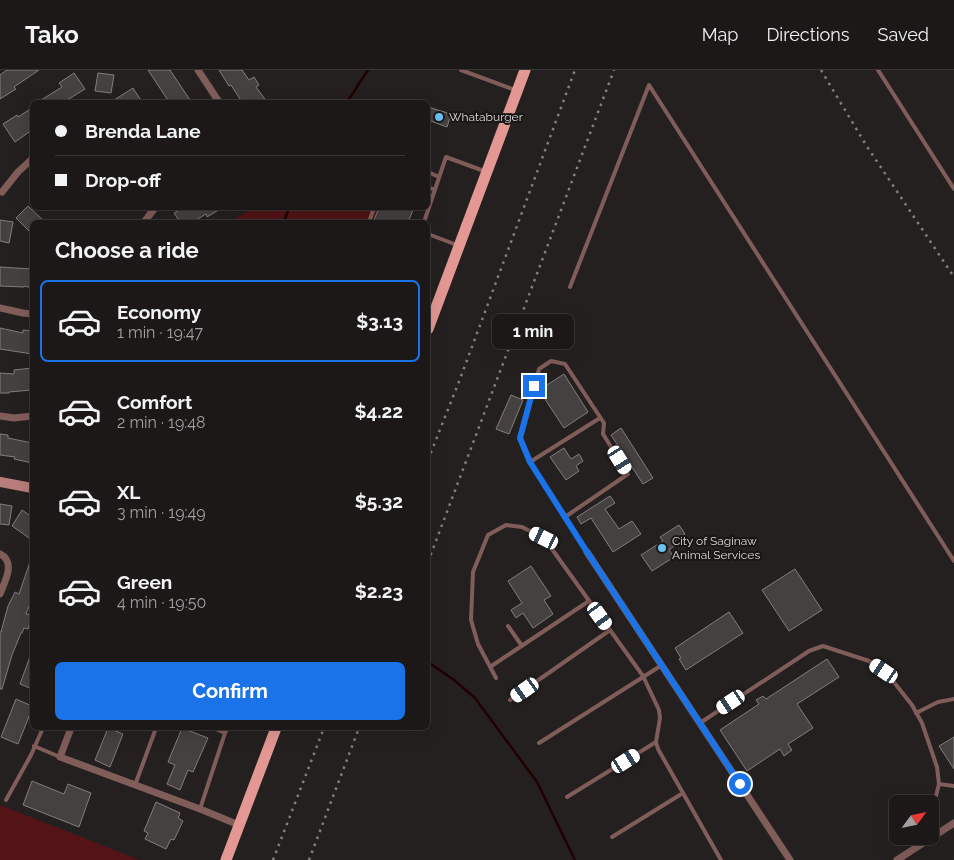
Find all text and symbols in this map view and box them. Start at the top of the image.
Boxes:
text: Tako [25,20,79,49]
text: Map [702,24,738,45]
text: Directions [766,24,850,45]
text: Saved [878,24,929,45]
place label: Whataburger [449,110,524,124]
marker: Whataburger [433,111,445,123]
text: Brenda Lane [85,120,201,142]
text: Drop-off [85,169,161,191]
text: Choose a ride [55,237,199,263]
icon: car [57,299,102,344]
text: Economy [117,301,201,323]
text: $3.13 [356,310,403,332]
callout: 1 min [493,314,575,348]
text: 1 min [513,322,553,341]
text: 1 min · 19:47 [117,323,203,342]
route end [523,375,545,397]
icon: car [57,389,102,434]
text: Comfort [117,391,192,413]
text: $4.22 [354,400,403,422]
text: 2 min · 19:48 [117,413,206,432]
car [605,443,634,477]
icon: car [57,479,102,524]
text: XL [117,481,140,503]
text: $5.32 [355,490,403,512]
text: 3 min · 19:49 [117,503,206,522]
car [527,525,560,551]
place label: City of Saginaw Animal Services [672,534,760,562]
marker: City of Saginaw Animal Services [656,542,668,554]
icon: car [57,569,102,614]
text: Green [117,571,172,593]
text: $2.23 [355,580,403,602]
text: 4 min · 19:50 [117,593,206,612]
car [585,599,614,633]
car [867,656,900,686]
button: Confirm [55,662,405,720]
car [508,675,541,705]
car [714,687,747,717]
car [609,747,642,775]
route start [729,773,751,795]
north arrow [889,795,939,845]
map controls [889,795,939,845]

